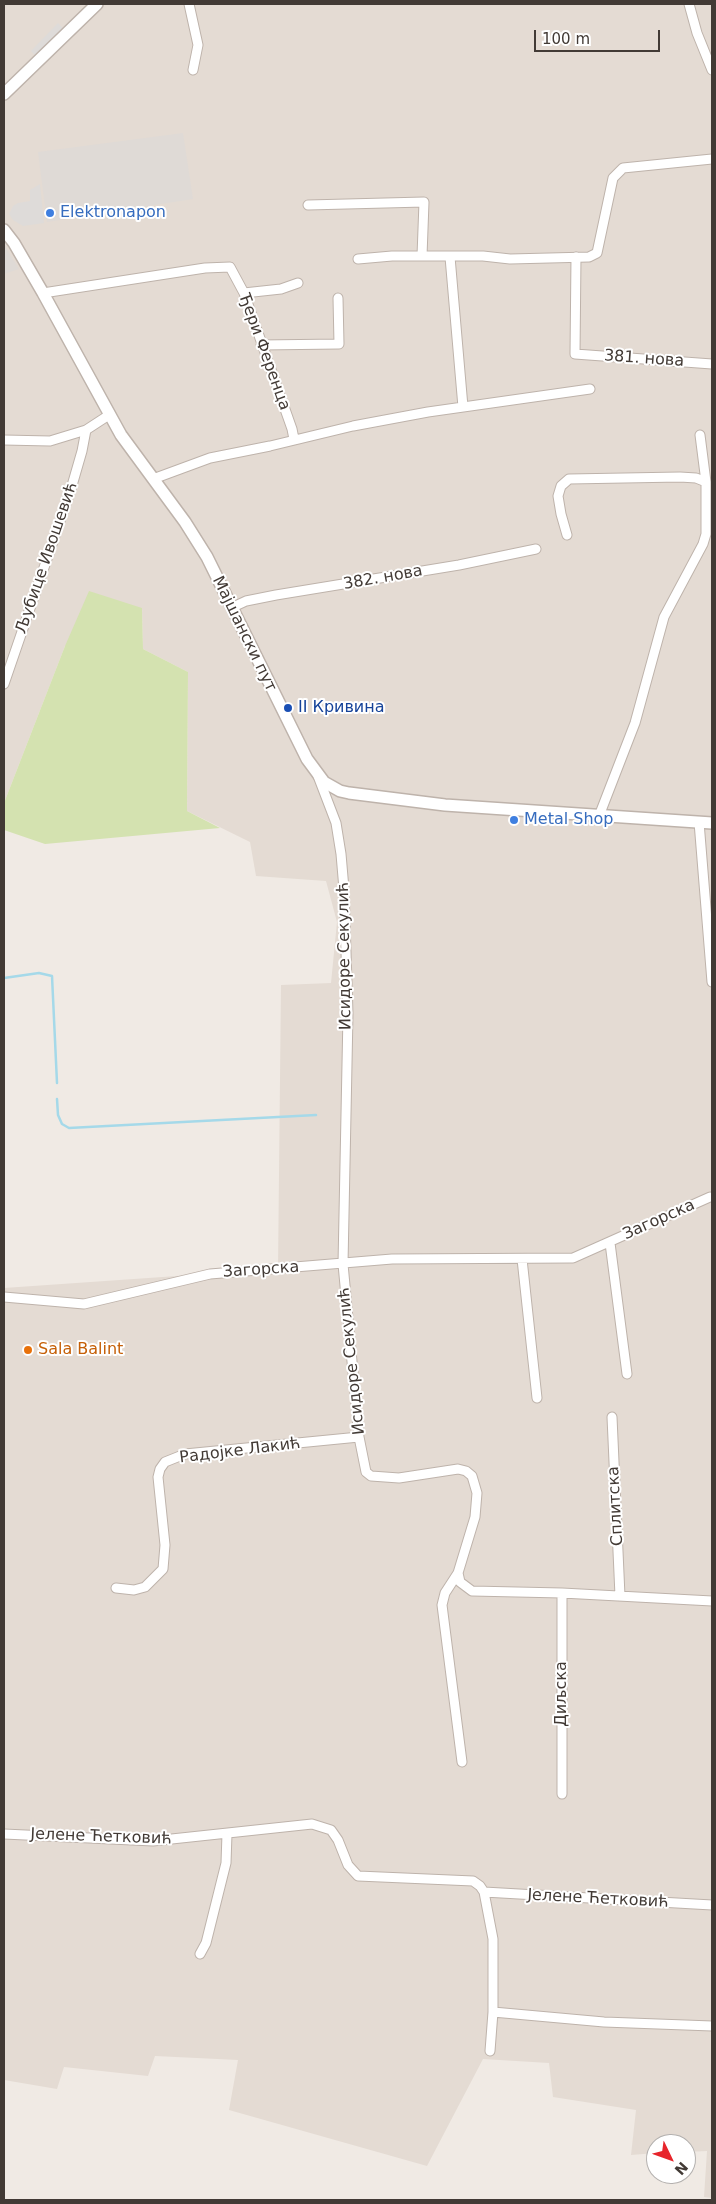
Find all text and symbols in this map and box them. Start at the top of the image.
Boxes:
scale bar [536,20,662,52]
text: 100 m [542,30,590,48]
place label: Elektronapon [60,203,166,223]
marker: Elektronapon [44,207,56,219]
street label: Ђери Ференца [234,291,294,413]
street label: 381. нова [603,347,685,371]
street label: Љубице Ивошевић [12,480,82,636]
street label: 382. нова [342,562,424,594]
street label: Мајшански пут [208,573,280,695]
place label: II Кривина [298,698,385,718]
marker: II Кривина [282,702,294,714]
place label: Metal Shop [524,810,614,830]
marker: Metal Shop [508,814,520,826]
street label: Исидоре Секулић [334,882,356,1030]
street label: Загорска [620,1196,698,1244]
street label: Загорска [222,1258,300,1282]
street label: Исидоре Секулић [335,1286,369,1436]
place label: Sala Balint [38,1340,123,1360]
marker: Sala Balint [22,1344,34,1356]
street label: Радојке Лакић [178,1434,302,1468]
street label: Сплитска [604,1466,628,1546]
street label: Диљска [552,1661,572,1727]
street label: Јелене Ћетковић [30,1825,172,1849]
street label: Јелене Ћетковић [527,1886,669,1912]
north arrow [646,2134,696,2184]
text: N [672,2159,691,2178]

